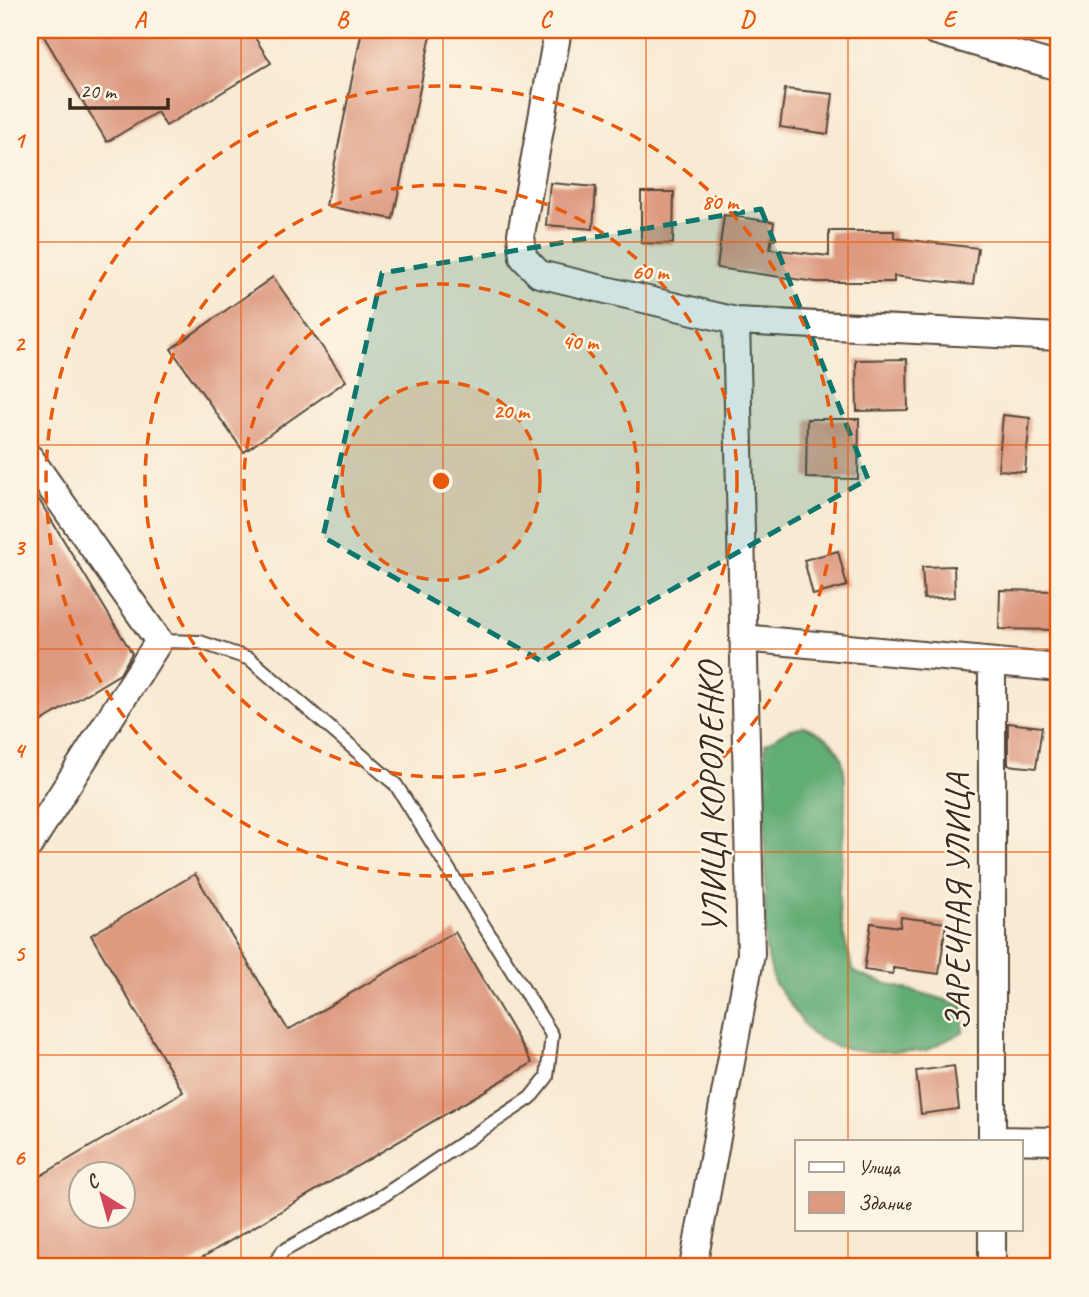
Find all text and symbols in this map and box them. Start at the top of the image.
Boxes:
text: A [134,5,148,34]
text: B [336,5,350,34]
text: C [540,5,554,34]
text: D [740,5,756,34]
text: E [943,5,959,34]
scale bar [70,66,168,110]
text: 20 m [80,78,118,104]
text: 1 [14,126,27,155]
text: 80 m [702,189,740,215]
text: 60 m [632,259,670,285]
text: 2 [14,329,27,358]
text: 40 m [562,329,600,355]
text: 20 m [493,398,531,424]
centre of rings [429,469,453,493]
text: 3 [14,533,27,562]
street label: УЛИЦА КОРОЛЕНКО [687,659,737,934]
text: 4 [14,736,27,765]
street label: ЗАРЕЧНАЯ УЛИЦА [935,772,980,1030]
text: 5 [14,939,26,968]
legend [795,1140,1023,1230]
text: 6 [14,1143,27,1172]
text: Улица [858,1154,901,1180]
north arrow [66,1160,136,1230]
text: С [81,1168,105,1195]
text: Здание [858,1190,912,1216]

